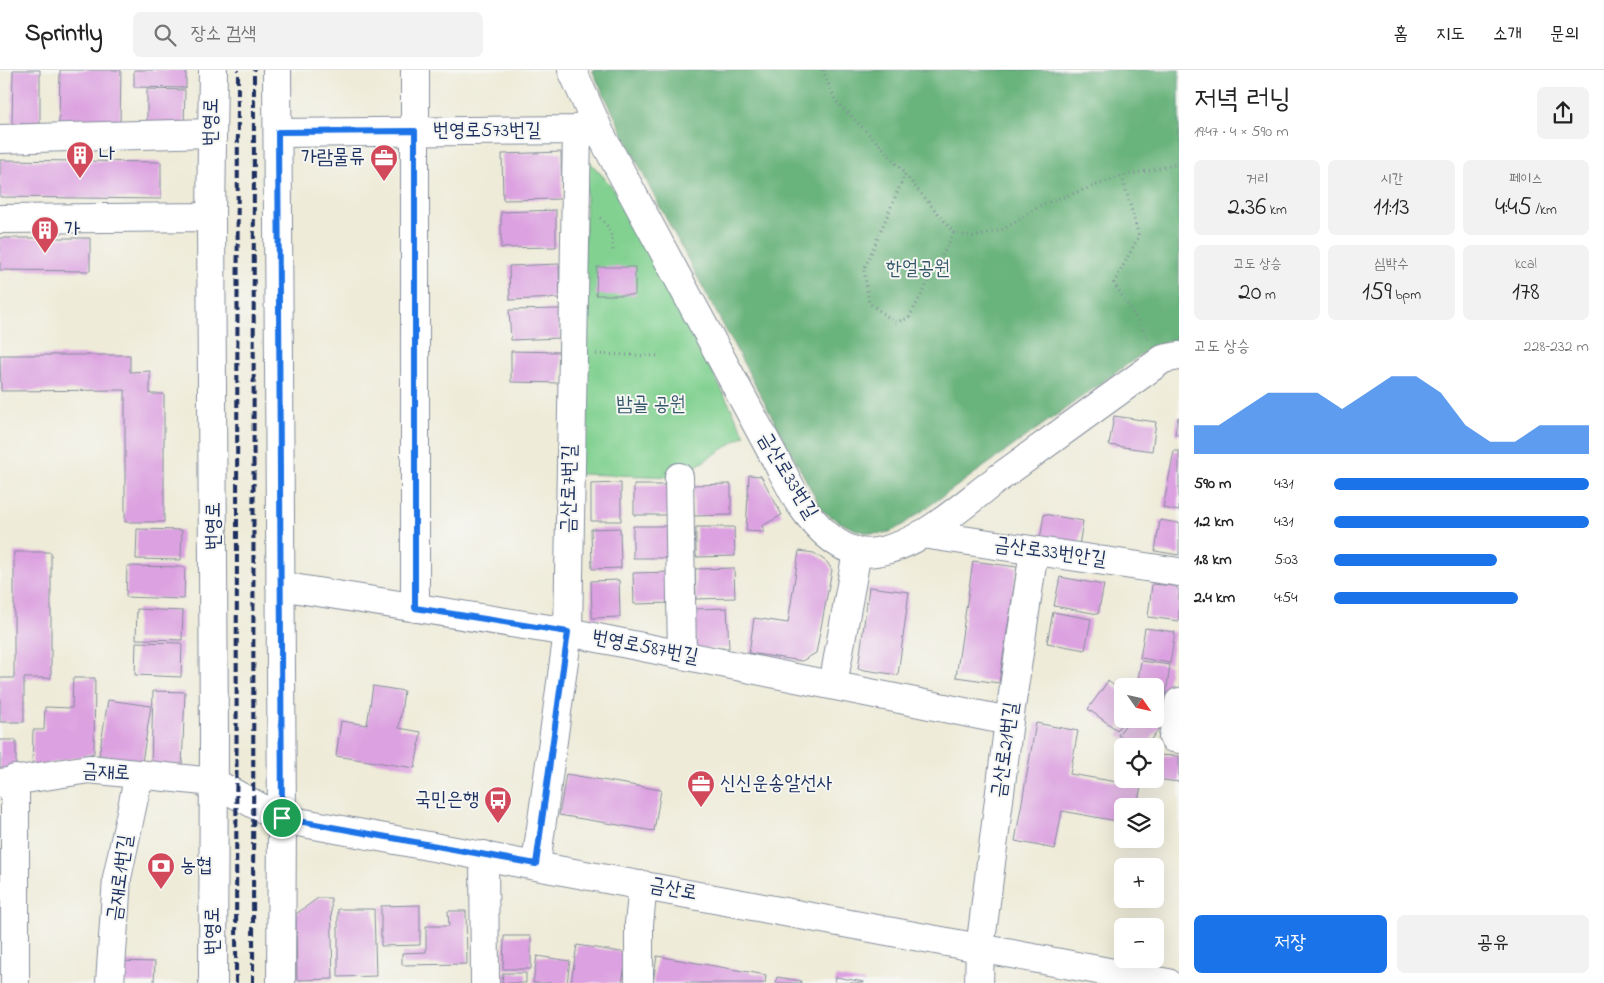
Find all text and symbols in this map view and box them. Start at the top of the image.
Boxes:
search box [133,12,483,57]
text: Sprintly [25,17,103,52]
icon: search [151,21,179,49]
text: 장소 검색 [191,21,256,48]
text: 홈 [1394,22,1408,48]
text: 지도 [1436,22,1465,48]
text: 소개 [1493,22,1522,48]
text: 문의 [1550,22,1579,48]
text: 저녁 러닝 [1194,80,1291,121]
button: share [1537,87,1589,139]
street label: 번영로 [197,98,227,146]
street label: 번영로573번길 [433,117,541,146]
text: 19:47 · 4 × 590 m [1194,120,1289,144]
building icon: 나 [65,140,95,179]
place label: 나 [99,141,115,170]
office icon: 가람물류 [369,143,399,182]
place label: 가람물류 [301,144,365,173]
text: 거리 [1246,169,1268,190]
text: 시간 [1380,169,1403,190]
text: 페이스 [1509,169,1543,190]
text: 2.36 [1227,190,1266,226]
text: 11:13 [1373,190,1410,226]
text: 4:45 [1495,190,1532,226]
text: km [1266,200,1287,221]
text: /km [1532,200,1557,221]
building icon: 가 [30,215,60,254]
place label: 가 [64,216,80,245]
text: 고도 상승 [1233,254,1281,275]
text: 심박수 [1375,254,1408,275]
text: kcal [1515,254,1537,275]
park label: 한얼공원 [886,255,950,284]
text: 20 [1238,275,1262,311]
text: 159 [1362,275,1392,311]
text: 178 [1512,275,1540,311]
text: m [1262,285,1276,306]
text: bpm [1392,285,1421,306]
text: 고도 상승 [1194,335,1250,359]
text: 228–232 m [1524,335,1589,359]
park label: 밤골 공원 [616,391,686,420]
street label: 금산로33번길 [750,427,824,525]
street label: 금산로7번길 [555,444,585,534]
text: 590 m [1194,472,1231,496]
text: 4:31 [1274,472,1294,496]
street label: 번영로 [200,502,229,550]
text: 1.2 km [1194,510,1234,534]
text: 4:31 [1274,510,1294,534]
street label: 금산로33번안길 [992,531,1108,575]
text: 1.8 km [1194,548,1232,572]
text: 5:03 [1274,548,1298,572]
text: 2.4 km [1194,586,1235,610]
text: 4:54 [1274,586,1298,610]
street label: 번영로587번길 [589,623,701,673]
north arrow [1114,678,1164,728]
map controls [1114,678,1164,968]
street label: 금산로21번길 [985,700,1027,800]
button: locate [1114,738,1164,788]
street label: 금재로 [81,757,131,789]
office icon: 신신운송알선사 [686,769,716,808]
place label: 신신운송알선사 [720,770,833,799]
bus stop icon: 국민은행 [483,785,513,824]
place label: 국민은행 [415,786,479,815]
pin [261,797,303,839]
button: layers [1114,798,1164,848]
icon: arrive [268,804,296,832]
street label: 금재로1번길 [101,833,141,923]
bank icon: 농협 [146,851,176,890]
place label: 농협 [180,852,212,881]
button: + [1114,858,1164,908]
street label: 금산로 [647,871,699,909]
street label: 번영로 [199,907,228,955]
button: 저장 [1194,915,1387,973]
button: 공유 [1397,915,1589,973]
button: − [1114,918,1164,968]

